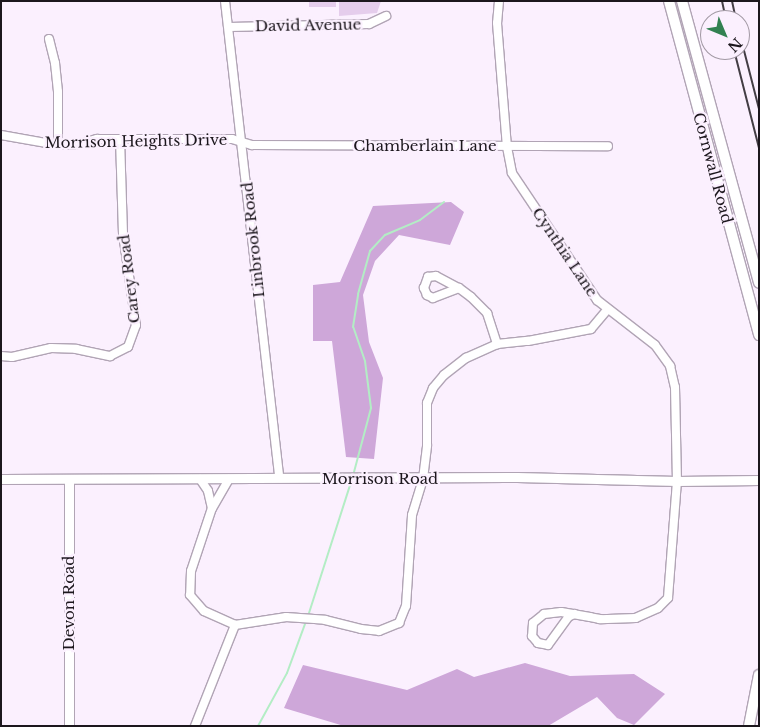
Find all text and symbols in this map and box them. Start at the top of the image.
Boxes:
north arrow [700,10,750,60]
street label: David Avenue [254,15,362,35]
text: N [724,34,746,56]
street label: Cornwall Road [690,111,736,225]
street label: Morrison Heights Drive [45,130,227,152]
street label: Chamberlain Lane [353,137,497,155]
street label: Linbrook Road [238,181,268,299]
street label: Cynthia Lane [529,204,601,300]
street label: Carey Road [115,233,143,325]
street label: Morrison Road [322,470,438,488]
street label: Devon Road [60,556,78,650]

